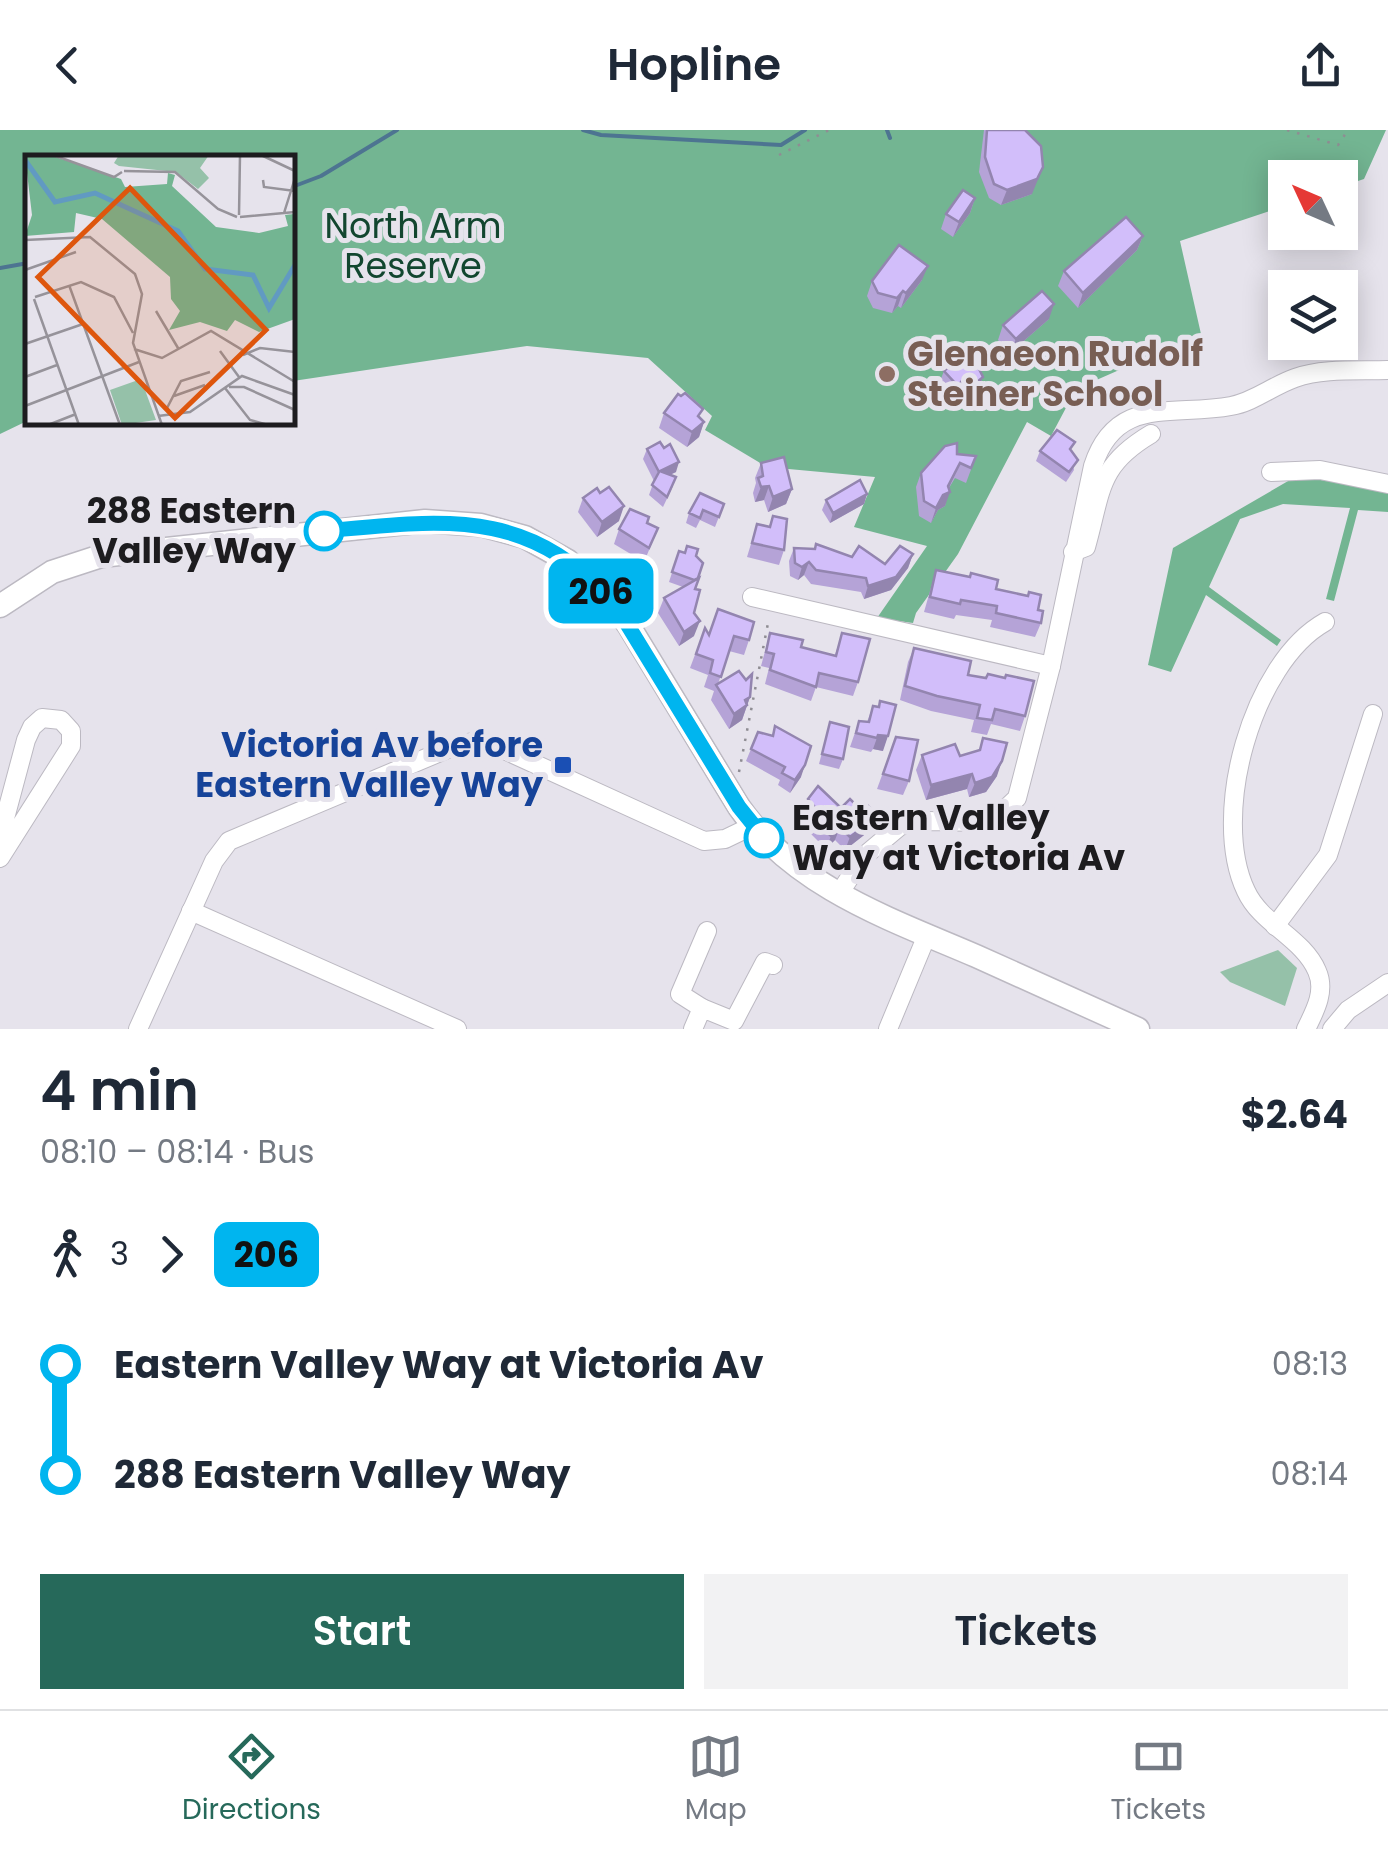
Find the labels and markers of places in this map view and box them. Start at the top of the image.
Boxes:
place label: Glenaeon Rudolf Steiner School [907,329,1203,418]
marker: Glenaeon Rudolf Steiner School [876,363,898,385]
place label: 288 Eastern Valley Way [87,486,297,575]
marker: 288 Eastern Valley Way [305,512,343,550]
place label: Victoria Av before Eastern Valley Way [195,720,544,809]
marker: Victoria Av before Eastern Valley Way [552,754,574,776]
place label: Eastern Valley Way at Victoria Av [792,793,1125,882]
marker: Eastern Valley Way at Victoria Av [745,819,783,857]

